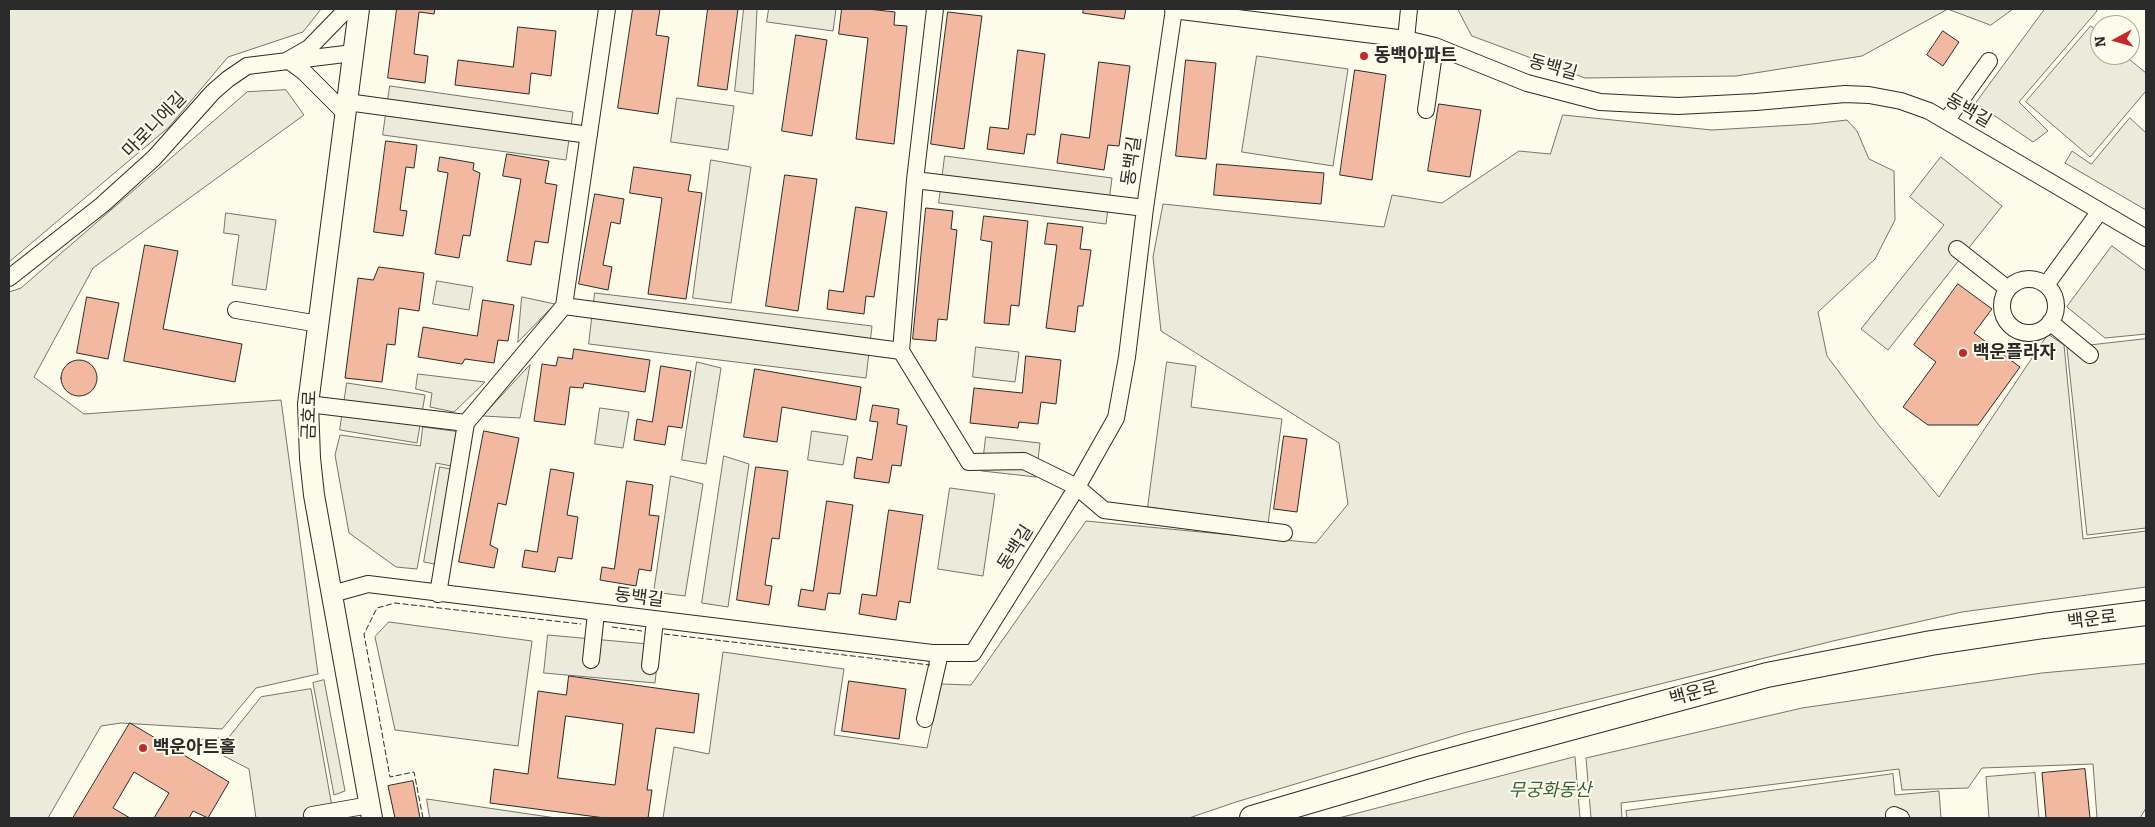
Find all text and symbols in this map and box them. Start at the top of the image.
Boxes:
north arrow [2090,15,2140,65]
text: N [2092,35,2110,48]
place label: 동백아파트 [1374,45,1457,67]
marker: 동백아파트 [1358,50,1370,62]
street label: 동백길 [1526,51,1580,85]
street label: 마로니에길 [118,88,192,162]
street label: 동백길 [1941,89,1995,133]
street label: 동백길 [1118,135,1146,187]
place label: 백운플라자 [1973,342,2056,364]
marker: 백운플라자 [1957,347,1969,359]
street label: 금호로 [298,390,322,440]
street label: 동백길 [994,521,1038,575]
street label: 동백길 [613,584,665,612]
street label: 백운로 [2066,606,2118,634]
street label: 백운로 [1667,677,1721,711]
place label: 백운아트홀 [153,737,236,759]
marker: 백운아트홀 [137,742,149,754]
park label: 무궁화동산 [1509,780,1591,802]

